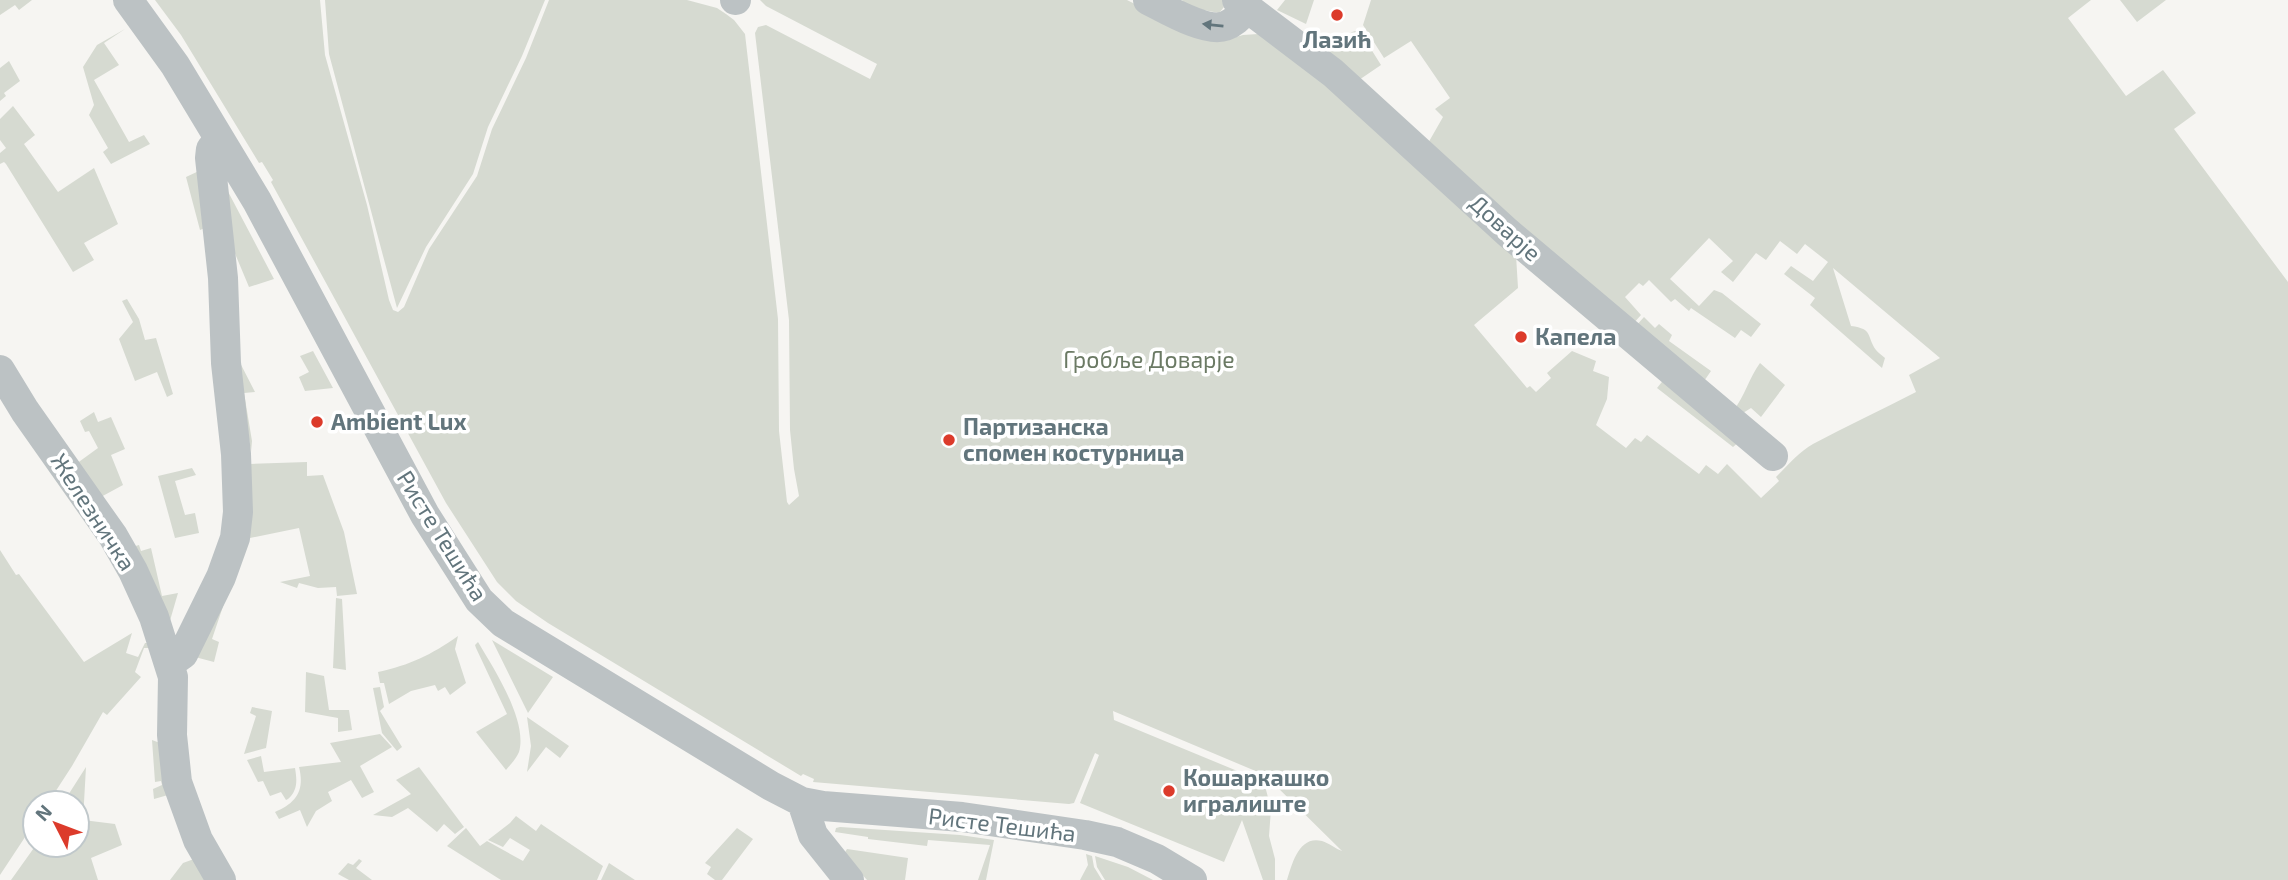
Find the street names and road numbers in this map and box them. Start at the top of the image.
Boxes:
street label: Доварје [1464,188,1547,266]
street label: Железничка [46,448,142,575]
street label: Ристе Тешића [392,465,494,606]
street label: Ристе Тешића [927,801,1077,847]

